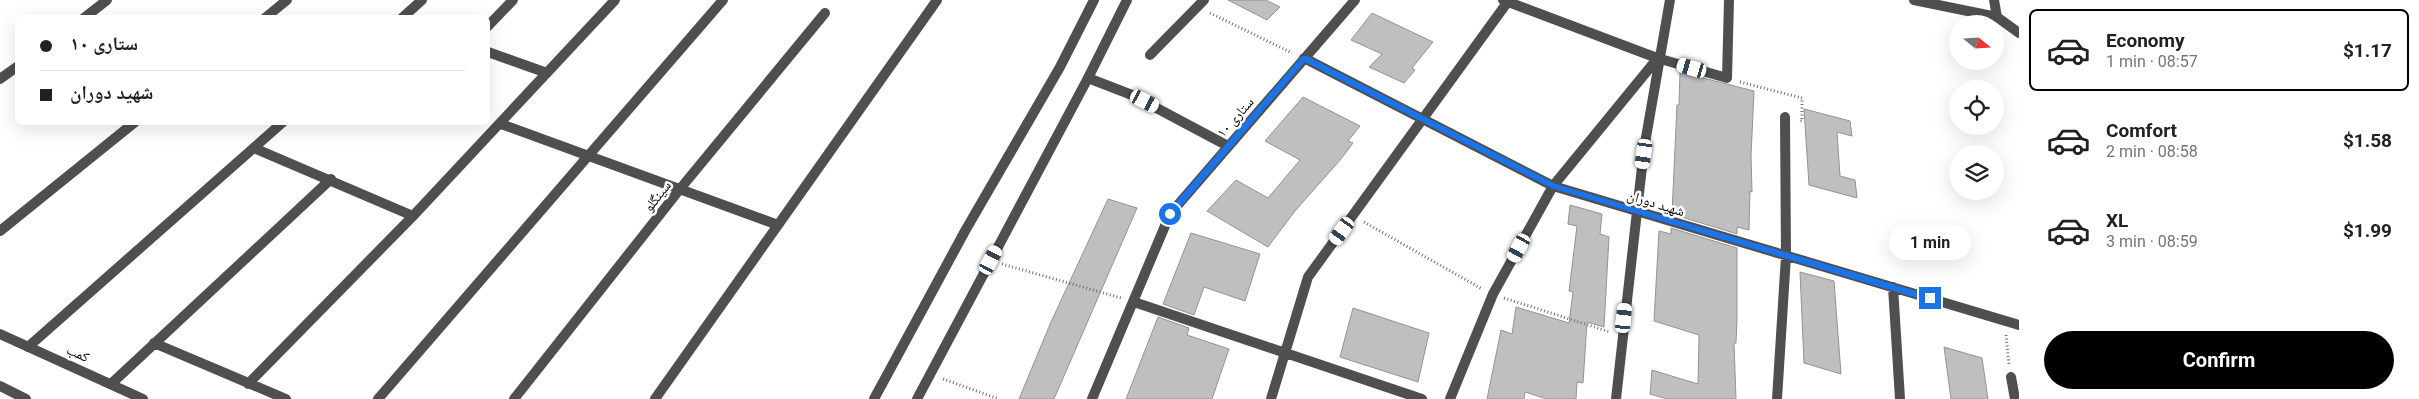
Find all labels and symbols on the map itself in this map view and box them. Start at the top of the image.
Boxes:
north arrow [1949,15,2004,70]
car [1675,57,1708,79]
car [1128,88,1161,114]
street label: ستاری ۱۰ [1213,94,1258,141]
car [1634,138,1653,170]
street label: سینگلو [640,177,675,215]
street label: شهید دوران [1625,187,1687,220]
route start [1159,203,1181,225]
car [1327,214,1356,248]
callout: 1 min [1889,226,1971,260]
car [1505,231,1532,265]
car [977,243,1004,277]
route end [1919,287,1941,309]
car [1614,302,1633,334]
street label: کمب [64,341,92,365]

